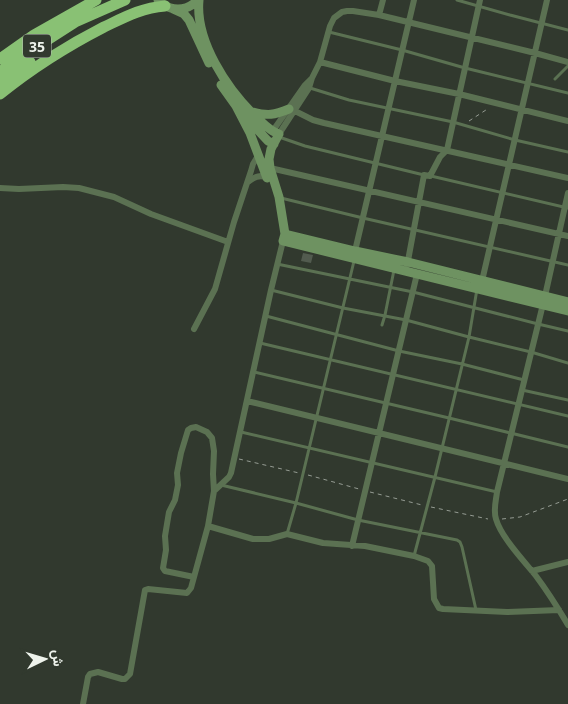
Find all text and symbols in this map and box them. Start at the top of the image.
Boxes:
road number: 35 [23,34,51,58]
north arrow [20,634,70,684]
text: ش [48,649,69,667]

